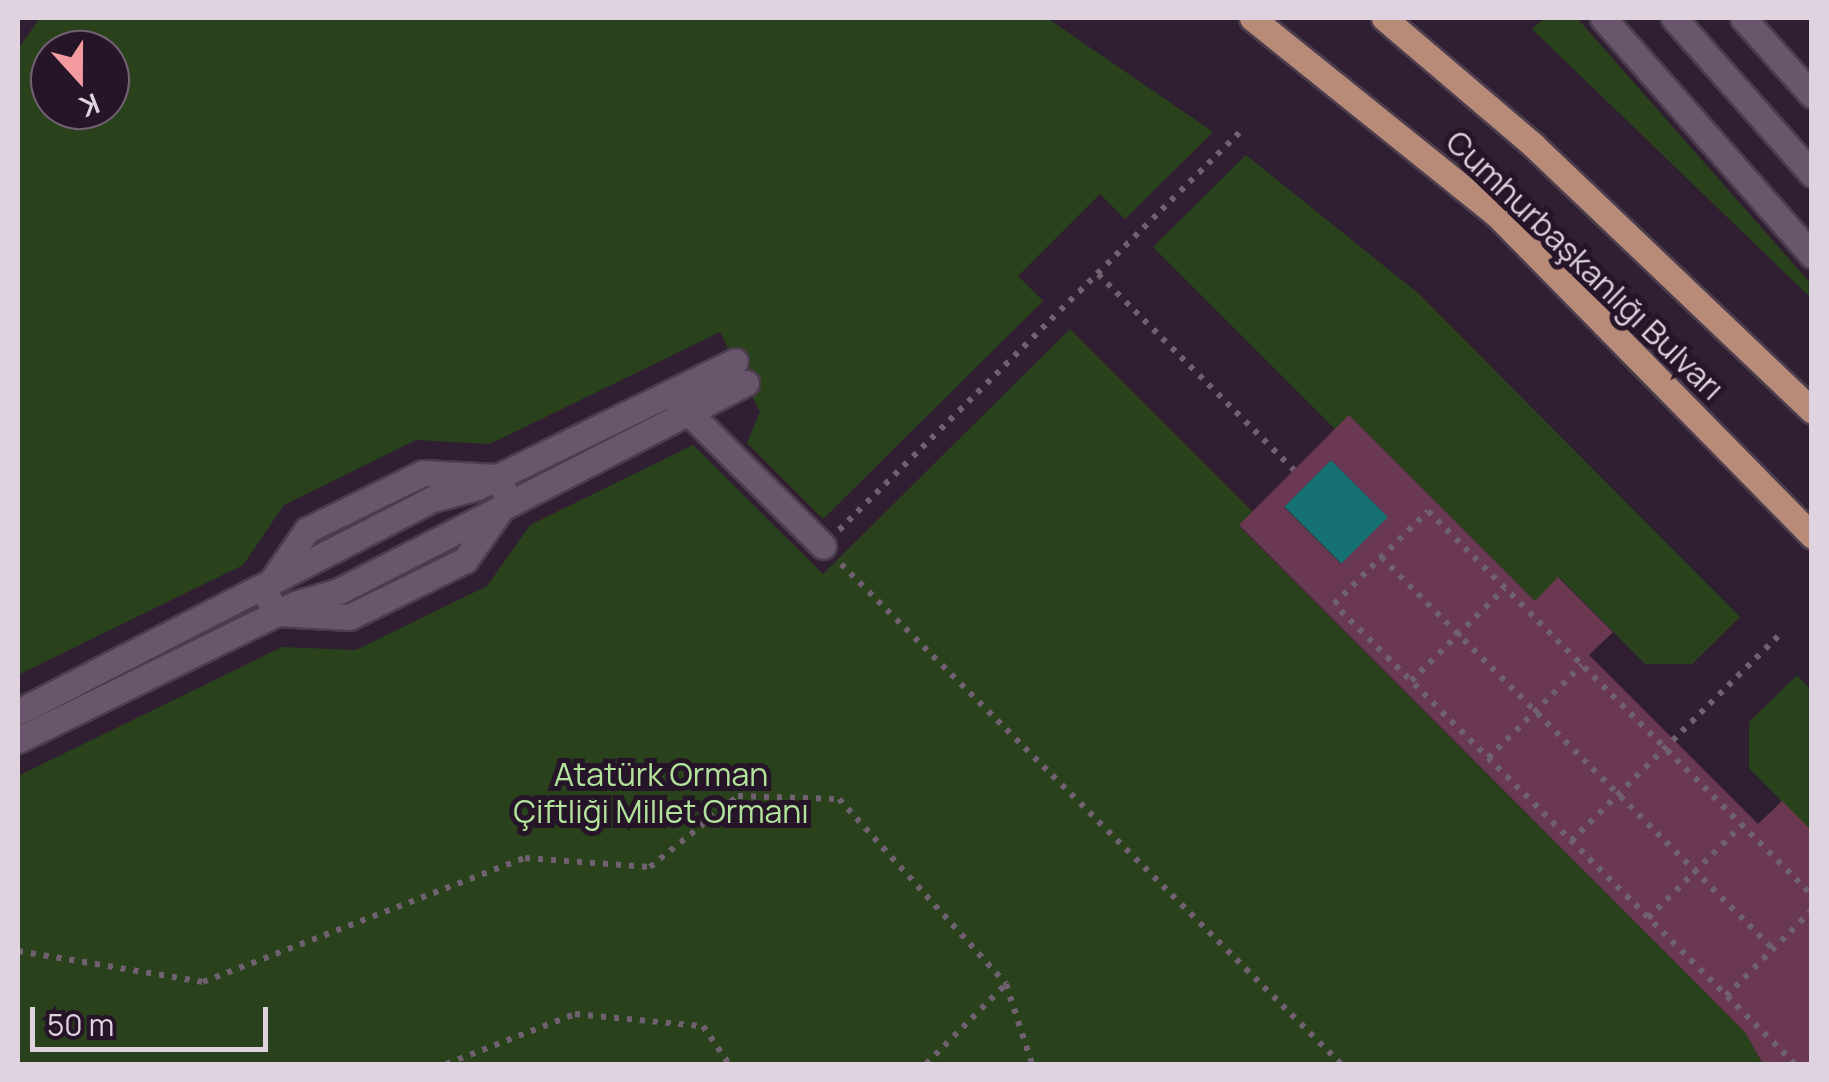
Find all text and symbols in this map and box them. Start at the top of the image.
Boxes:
north arrow [30,30,130,130]
text: K [75,85,105,127]
street label: Cumhurbaşkanlığı Bulvarı [1438,122,1732,408]
park label: Atatürk Orman Çiftliği Millet Ormanı [513,756,809,831]
scale bar [35,987,272,1049]
text: 50 m [47,1004,114,1045]

